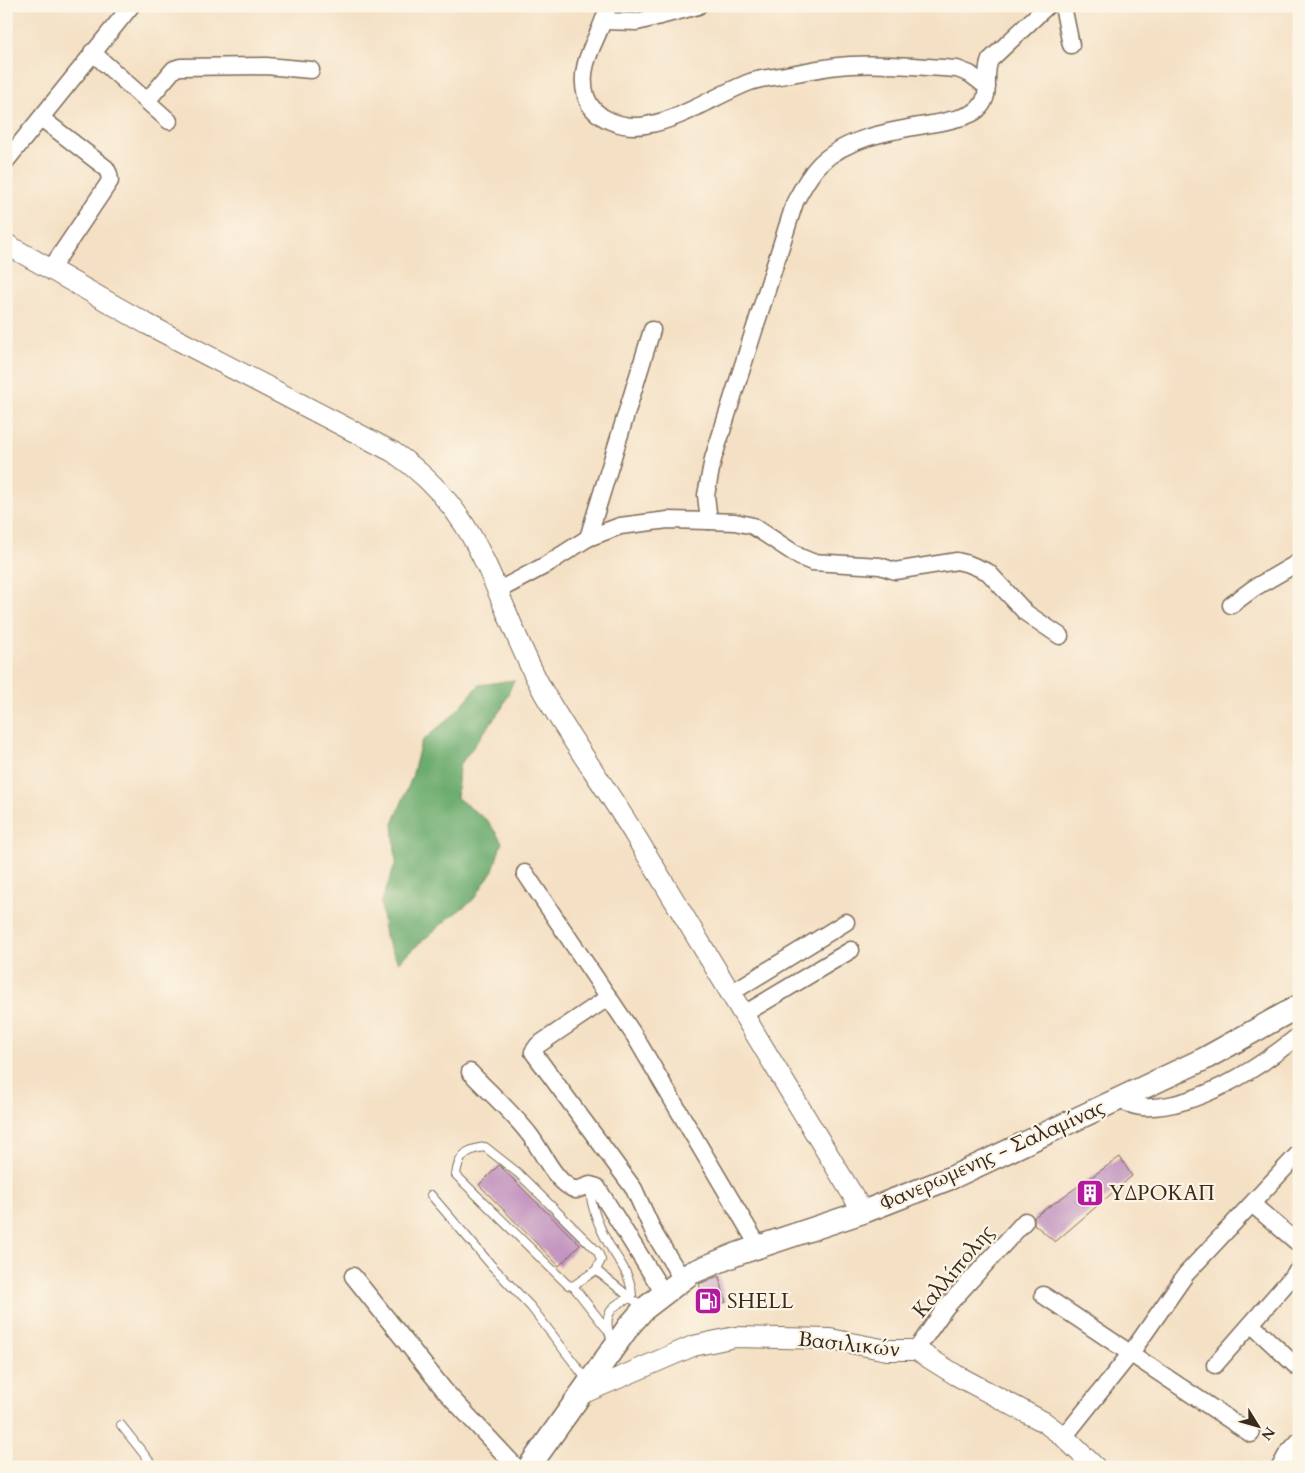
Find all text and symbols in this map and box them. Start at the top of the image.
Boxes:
street label: Φανερωμενης - Σαλαμίνας [875,1093,1109,1218]
building icon: ΥΔΡΟΚΑΠ [1075,1178,1105,1208]
place label: ΥΔΡΟΚΑΠ [1109,1179,1215,1208]
street label: Καλλίπολης [906,1219,1001,1324]
fuel station icon: SHELL [693,1286,723,1316]
place label: SHELL [727,1287,794,1316]
street label: Βασιλικών [797,1325,901,1364]
north arrow [1232,1400,1282,1450]
text: N [1257,1423,1279,1444]

